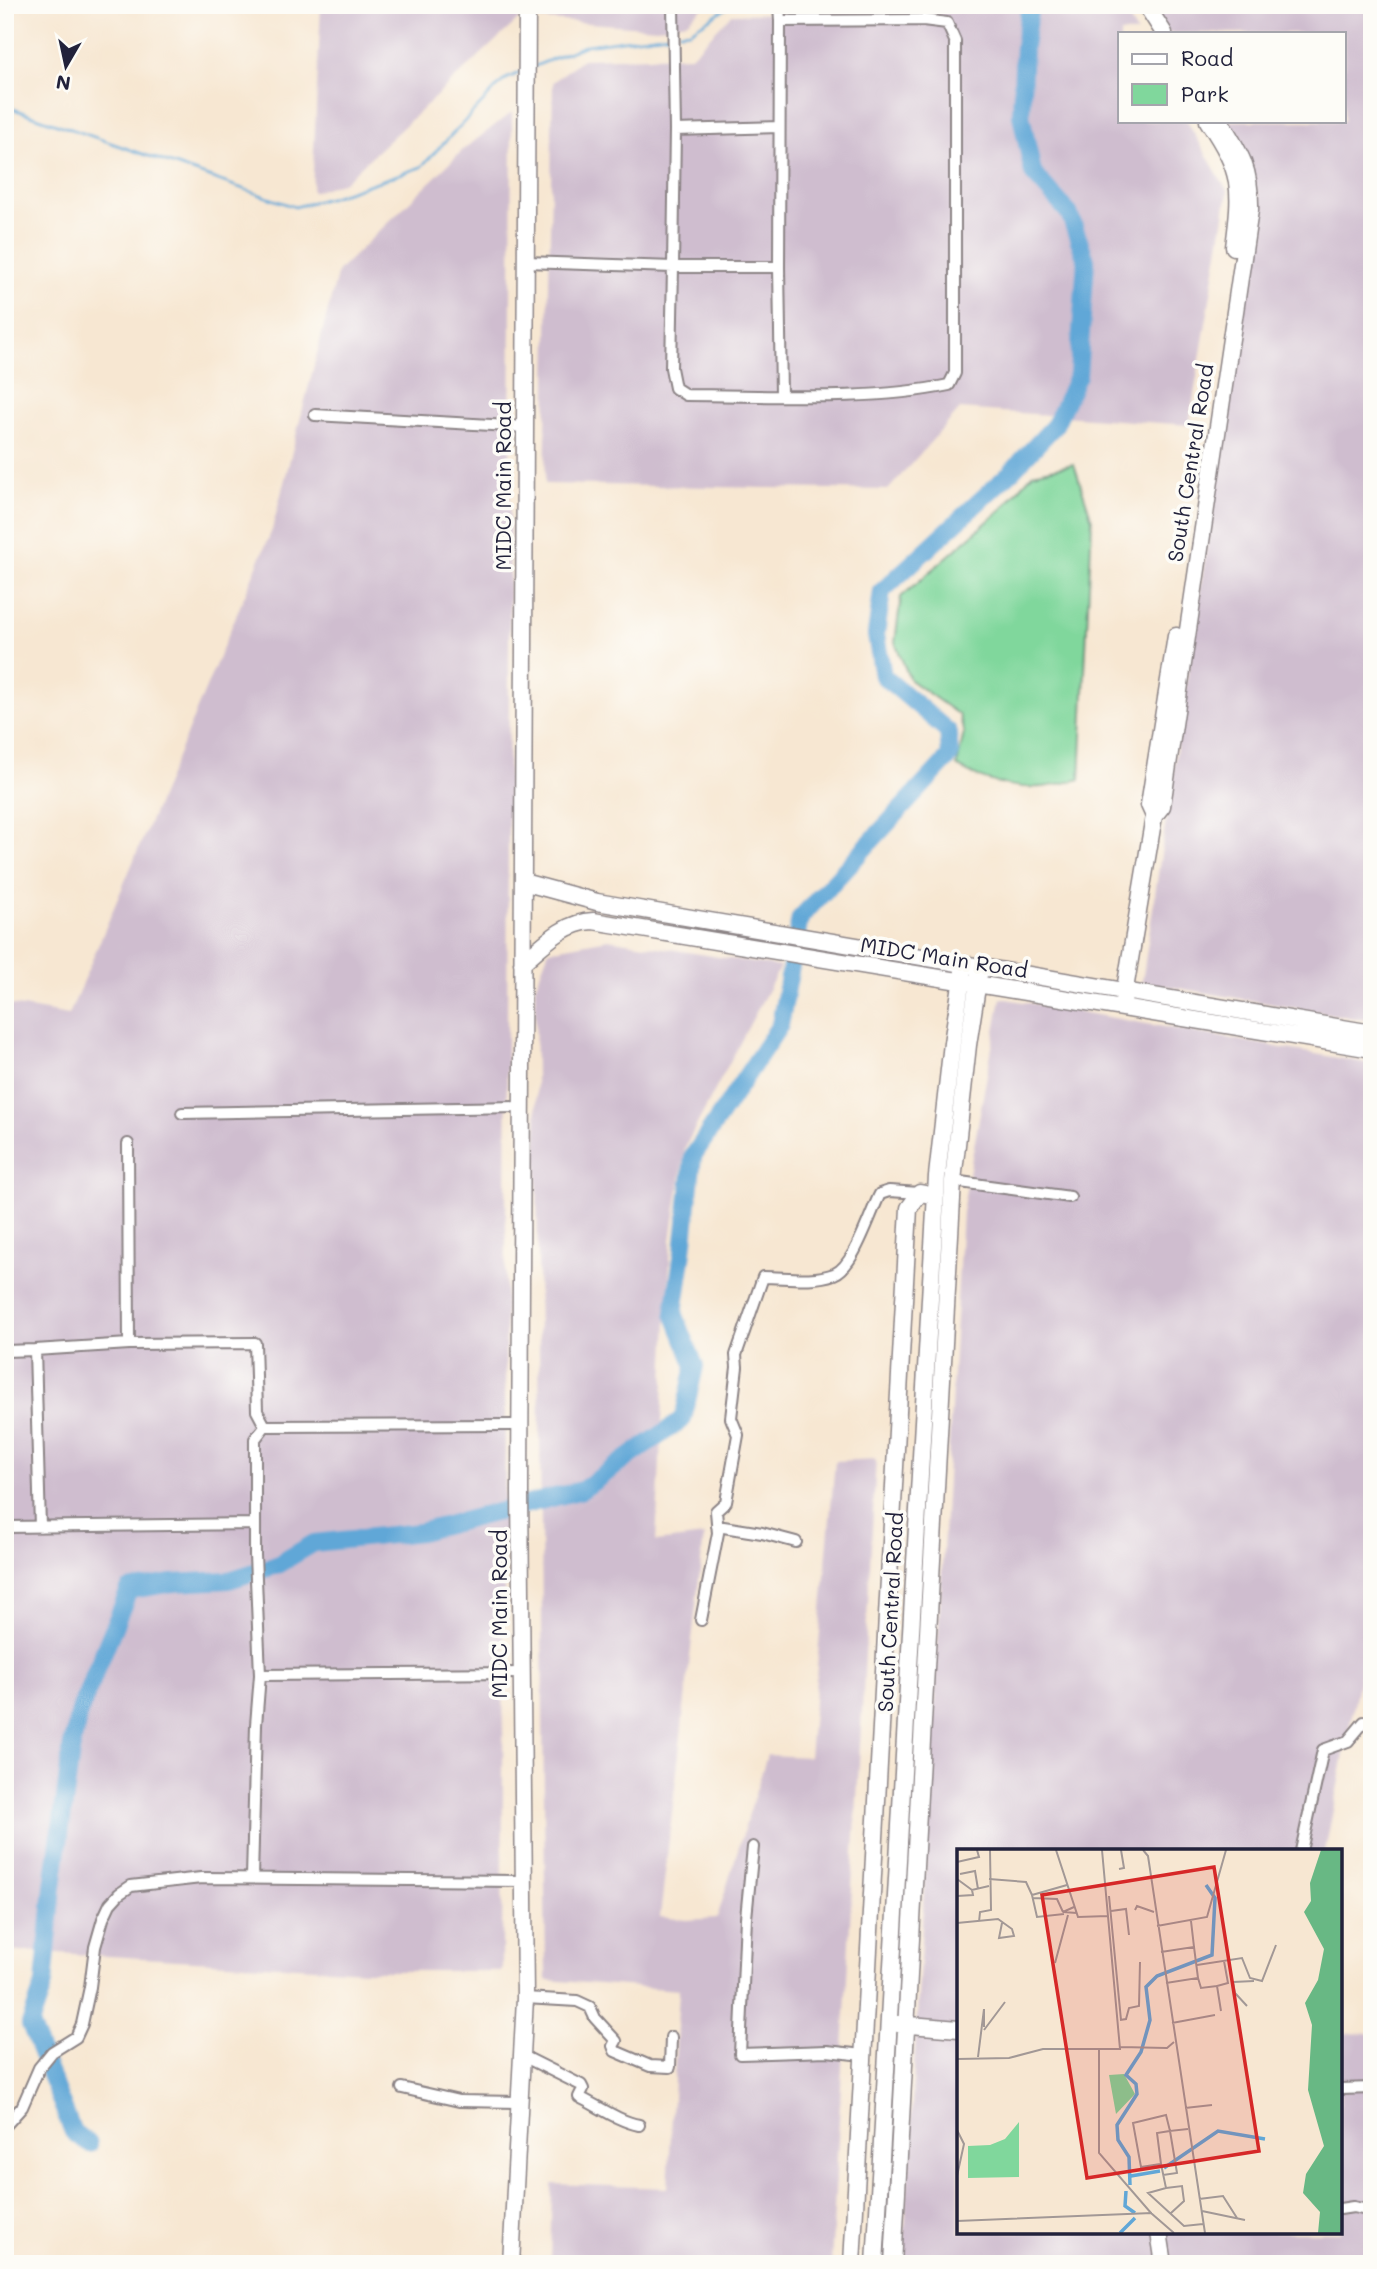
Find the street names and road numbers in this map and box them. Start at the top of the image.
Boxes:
street label: South Central Road [1161,362,1219,564]
street label: MIDC Main Road [489,402,516,571]
street label: MIDC Main Road [859,930,1030,983]
street label: South Central Road [871,1511,908,1713]
street label: MIDC Main Road [485,1530,512,1699]

